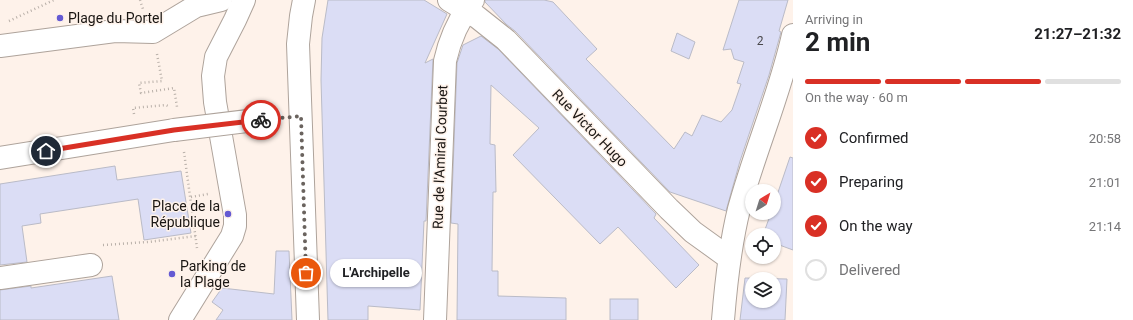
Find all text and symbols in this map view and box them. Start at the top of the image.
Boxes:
place label: Plage du Portel [68,10,163,26]
text: Arriving in [805,12,863,27]
marker: Plage du Portel [55,13,65,23]
text: 21:27–21:32 [1034,25,1121,43]
text: 2 min [805,27,870,57]
house number: 2 [757,34,764,48]
street label: Rue de l'Amiral Courbet [429,84,451,229]
street label: Rue Victor Hugo [549,86,631,170]
text: On the way · 60 m [805,90,908,105]
courier [241,100,281,140]
icon: bike [250,109,272,131]
icon: check [805,127,827,149]
text: Confirmed [839,129,909,147]
text: 20:58 [1089,131,1121,146]
pin [29,134,63,168]
icon: home [35,140,57,162]
icon: check [805,171,827,193]
text: Preparing [839,173,903,191]
text: 21:01 [1089,175,1121,190]
north arrow [745,184,781,220]
map controls [745,184,781,308]
place label: Place de la République [151,198,220,230]
marker: Place de la République [223,209,233,219]
icon: check [805,215,827,237]
text: On the way [839,217,913,235]
text: 21:14 [1089,219,1121,234]
button: locate [745,228,781,264]
pin [289,256,323,290]
place label: Parking de la Plage [180,258,246,290]
callout: L'Archipelle [330,259,422,287]
text: Delivered [839,261,901,279]
icon: bag [295,262,317,284]
text: L'Archipelle [342,265,410,280]
marker: Parking de la Plage [167,269,177,279]
button: layers [745,272,781,308]

